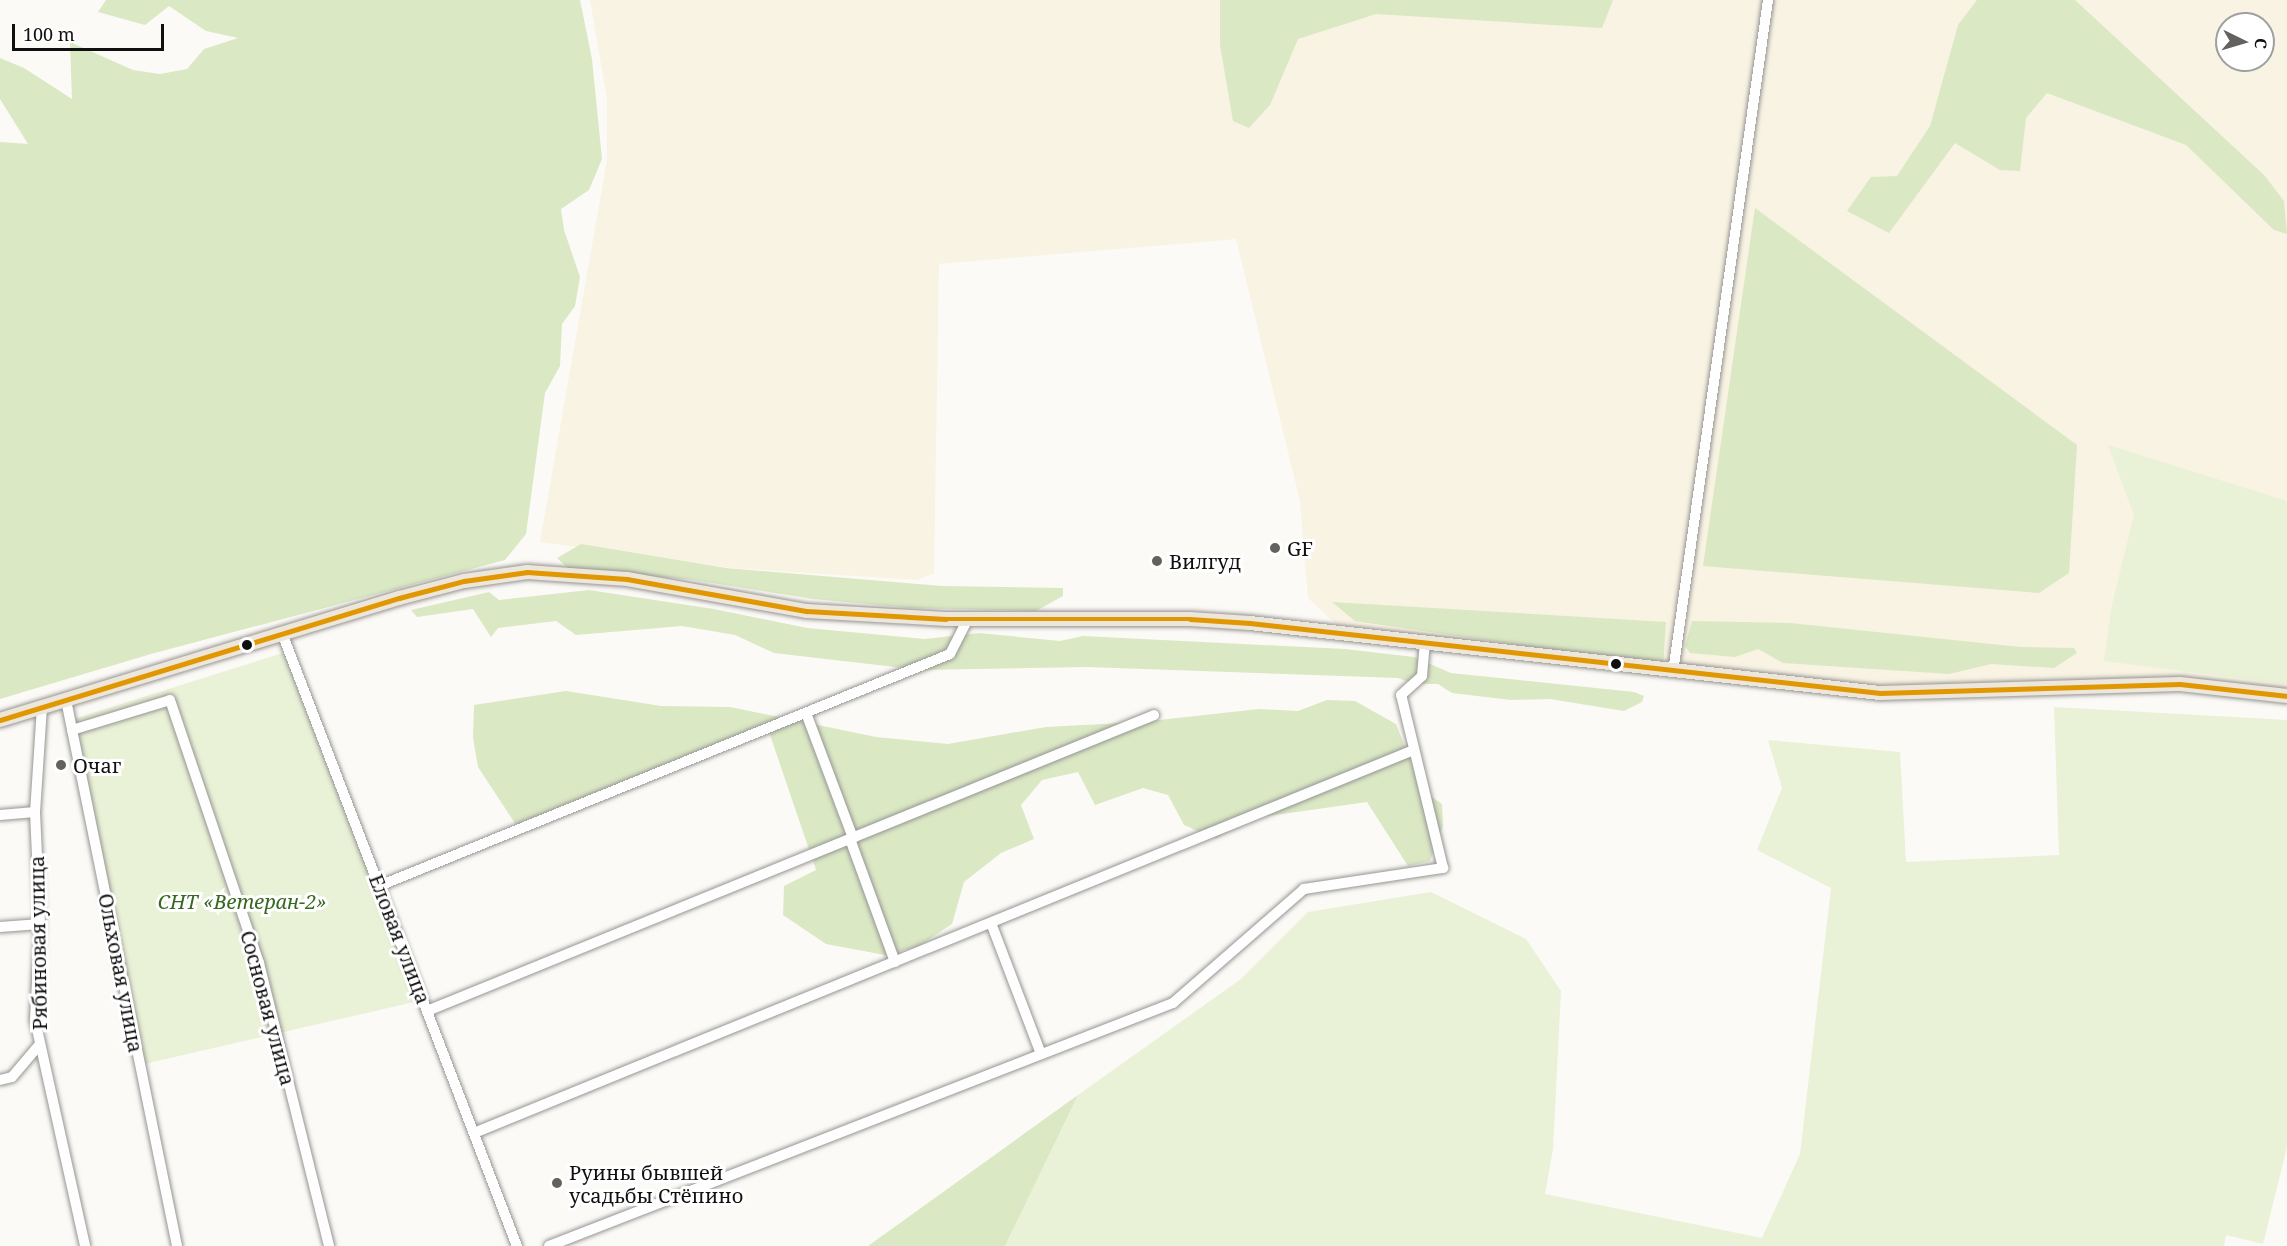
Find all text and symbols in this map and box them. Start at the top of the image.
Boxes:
scale bar [15,12,166,50]
north arrow [2215,12,2275,72]
text: 100 m [23,22,75,46]
text: С [2250,37,2272,50]
place label: GF [1287,536,1313,560]
marker: GF [1268,541,1282,555]
place label: Вилгуд [1169,549,1241,573]
marker: Вилгуд [1150,554,1164,568]
unlabelled marker [241,639,253,651]
unlabelled marker [1610,658,1622,670]
place label: Очаг [73,753,121,777]
marker: Очаг [54,758,68,772]
street label: Рябиновая улица [24,856,52,1030]
street label: Еловая улица [364,871,436,1007]
park label: СНТ «Ветеран-2» [157,889,327,913]
street label: Ольховая улица [94,891,148,1055]
street label: Сосновая улица [236,928,300,1088]
place label: Руины бывшей усадьбы Стёпино [569,1160,743,1207]
marker: Руины бывшей усадьбы Стёпино [550,1176,564,1190]

